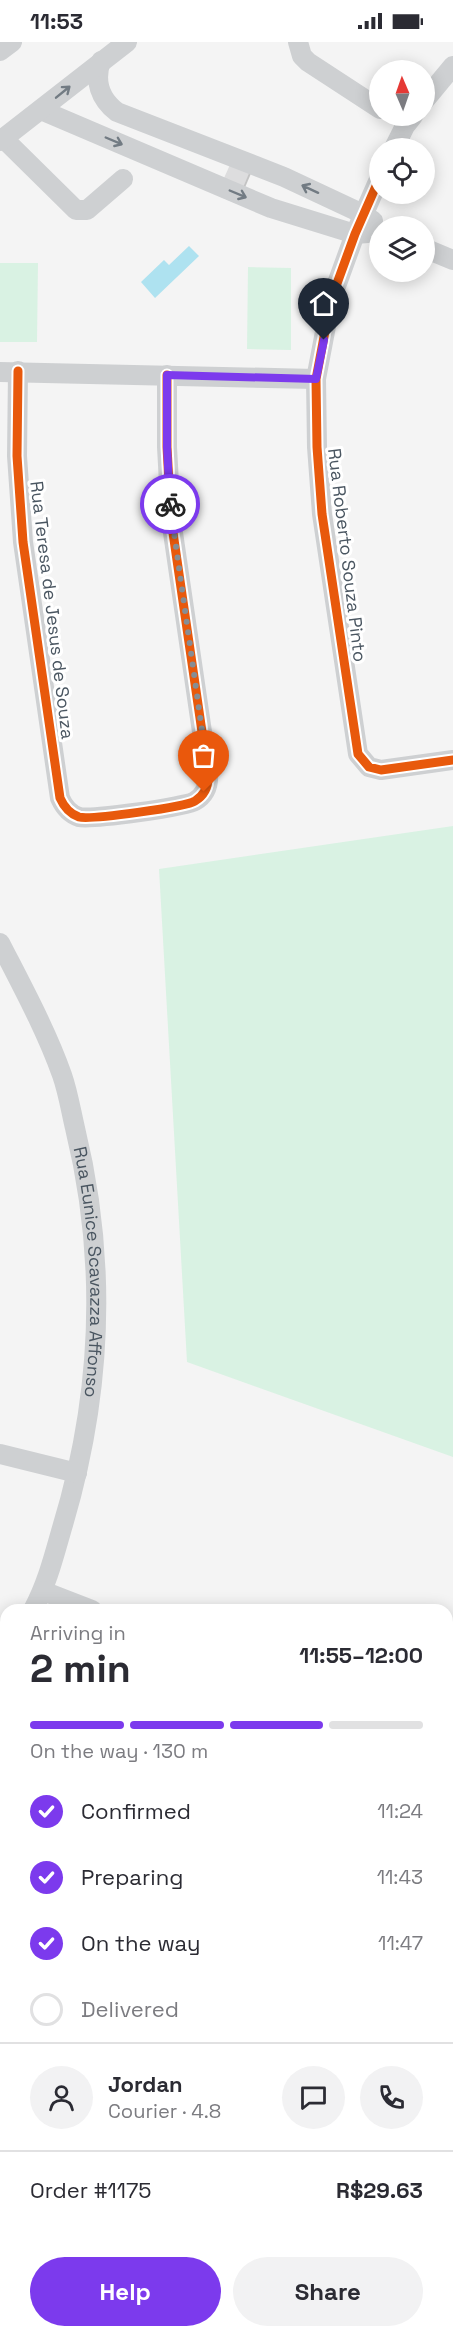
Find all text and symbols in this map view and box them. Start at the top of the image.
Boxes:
text: 11:53 [30,7,83,35]
north arrow [369,60,435,126]
map controls [369,60,435,282]
one-way arrow [55,86,71,99]
one-way arrow [104,136,123,147]
button: locate [369,138,435,204]
one-way arrow [301,182,319,194]
one-way arrow [228,189,247,200]
button: layers [369,216,435,282]
pin [298,278,349,340]
icon: home [307,287,340,320]
street label: Rua Roberto Souza Pinto [323,447,372,663]
courier [140,474,200,534]
street label: Rua Teresa de Jesus de Souza [25,480,80,740]
icon: bike [154,488,187,521]
pin [178,730,229,792]
icon: bag [187,739,220,772]
street label: Rua Eunice Scavazza Affonso [69,1144,108,1399]
text: Arriving in [30,1620,126,1646]
text: 11:55–12:00 [299,1641,423,1669]
text: 2 min [30,1644,131,1693]
text: On the way · 130 m [30,1738,208,1764]
icon: check [30,1795,63,1828]
text: Confirmed [81,1797,191,1825]
text: 11:24 [377,1798,423,1824]
icon: check [30,1861,63,1894]
text: Preparing [81,1863,183,1891]
text: 11:43 [377,1864,423,1890]
icon: check [30,1927,63,1960]
text: On the way [81,1929,200,1957]
text: 11:47 [378,1930,423,1956]
text: Delivered [81,1995,179,2023]
button: person [30,2066,93,2129]
button: chat [282,2066,345,2129]
button: phone [360,2066,423,2129]
text: Jordan [108,2070,183,2098]
text: Courier · 4.8 [108,2098,221,2124]
text: Order #1175 [30,2176,152,2204]
text: R$29.63 [336,2176,423,2204]
button: Help [30,2257,221,2326]
button: Share [233,2257,423,2326]

